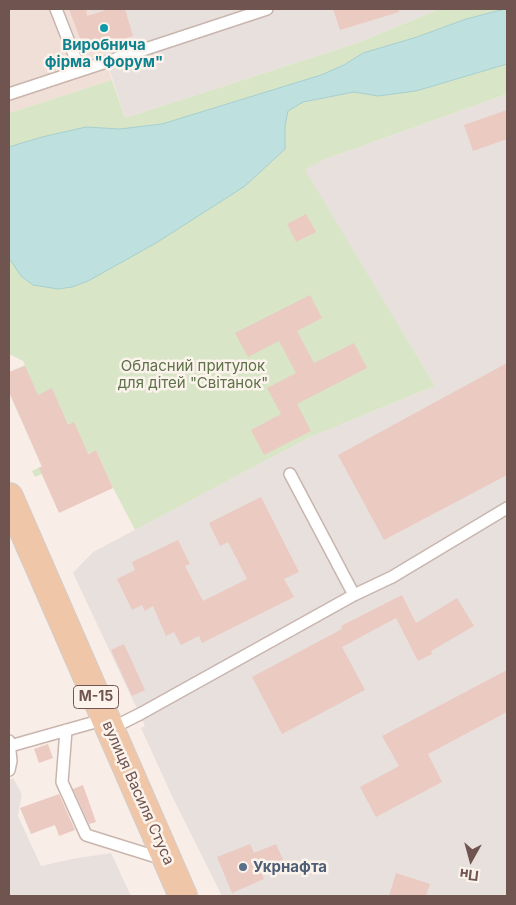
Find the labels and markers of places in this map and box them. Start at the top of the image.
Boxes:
marker: Виробнича фірма "Форум" [98,22,110,34]
place label: Виробнича фірма "Форум" [45,36,163,71]
place label: Укрнафта [253,858,327,876]
marker: Укрнафта [237,861,249,873]

